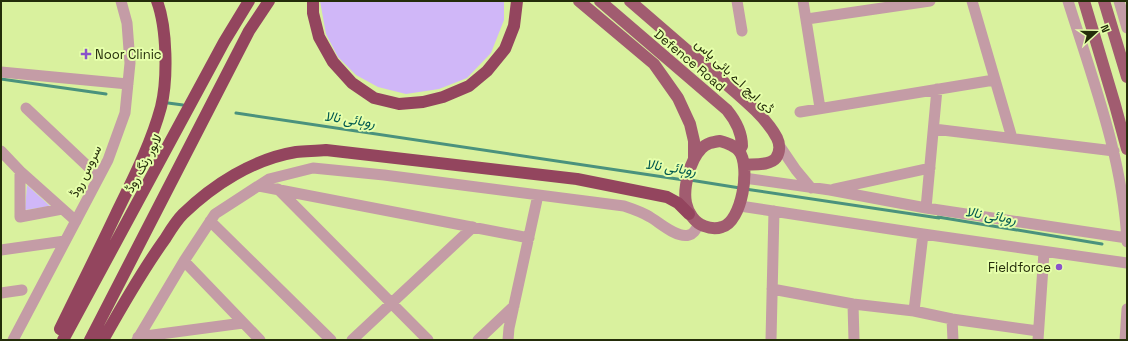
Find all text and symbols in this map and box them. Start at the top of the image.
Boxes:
north arrow [1076,12,1116,52]
text: N [1097,22,1113,34]
street label: Defence Road [651,26,729,95]
street label: ڈی ایچ اے بائی پاس [691,35,778,118]
place label: Noor Clinic [95,46,162,63]
marker: Noor Clinic [80,48,92,60]
water label: روہائی نالا [323,107,377,132]
street label: لاہور رنگ روڈ [121,131,167,196]
street label: سروس روڈ [66,142,105,200]
water label: روہائی نالا [644,155,698,180]
water label: روہائی نالا [964,202,1018,229]
place label: Fieldforce [988,259,1051,276]
marker: Fieldforce [1054,262,1064,272]

